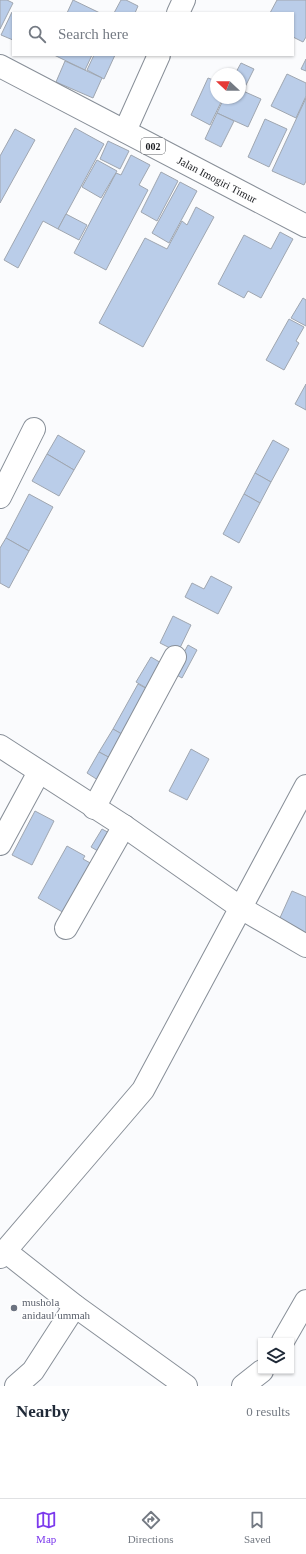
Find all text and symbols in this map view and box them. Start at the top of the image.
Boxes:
search box [12,12,294,56]
icon: search [26,23,48,45]
text: Search here [58,26,128,42]
north arrow [210,68,246,104]
road number: 002 [141,138,165,154]
street label: Jalan Imogiri Timur [175,154,259,205]
place label: mushola anidaul ummah [22,1296,91,1321]
marker: mushola anidaul ummah [9,1303,19,1313]
map controls [258,1338,294,1374]
button: layers [258,1338,294,1374]
text: Nearby [16,1402,70,1421]
text: 0 results [246,1404,290,1419]
tab: Map [35,1509,57,1545]
tab: Directions [128,1509,173,1545]
tab: Saved [244,1509,271,1545]

